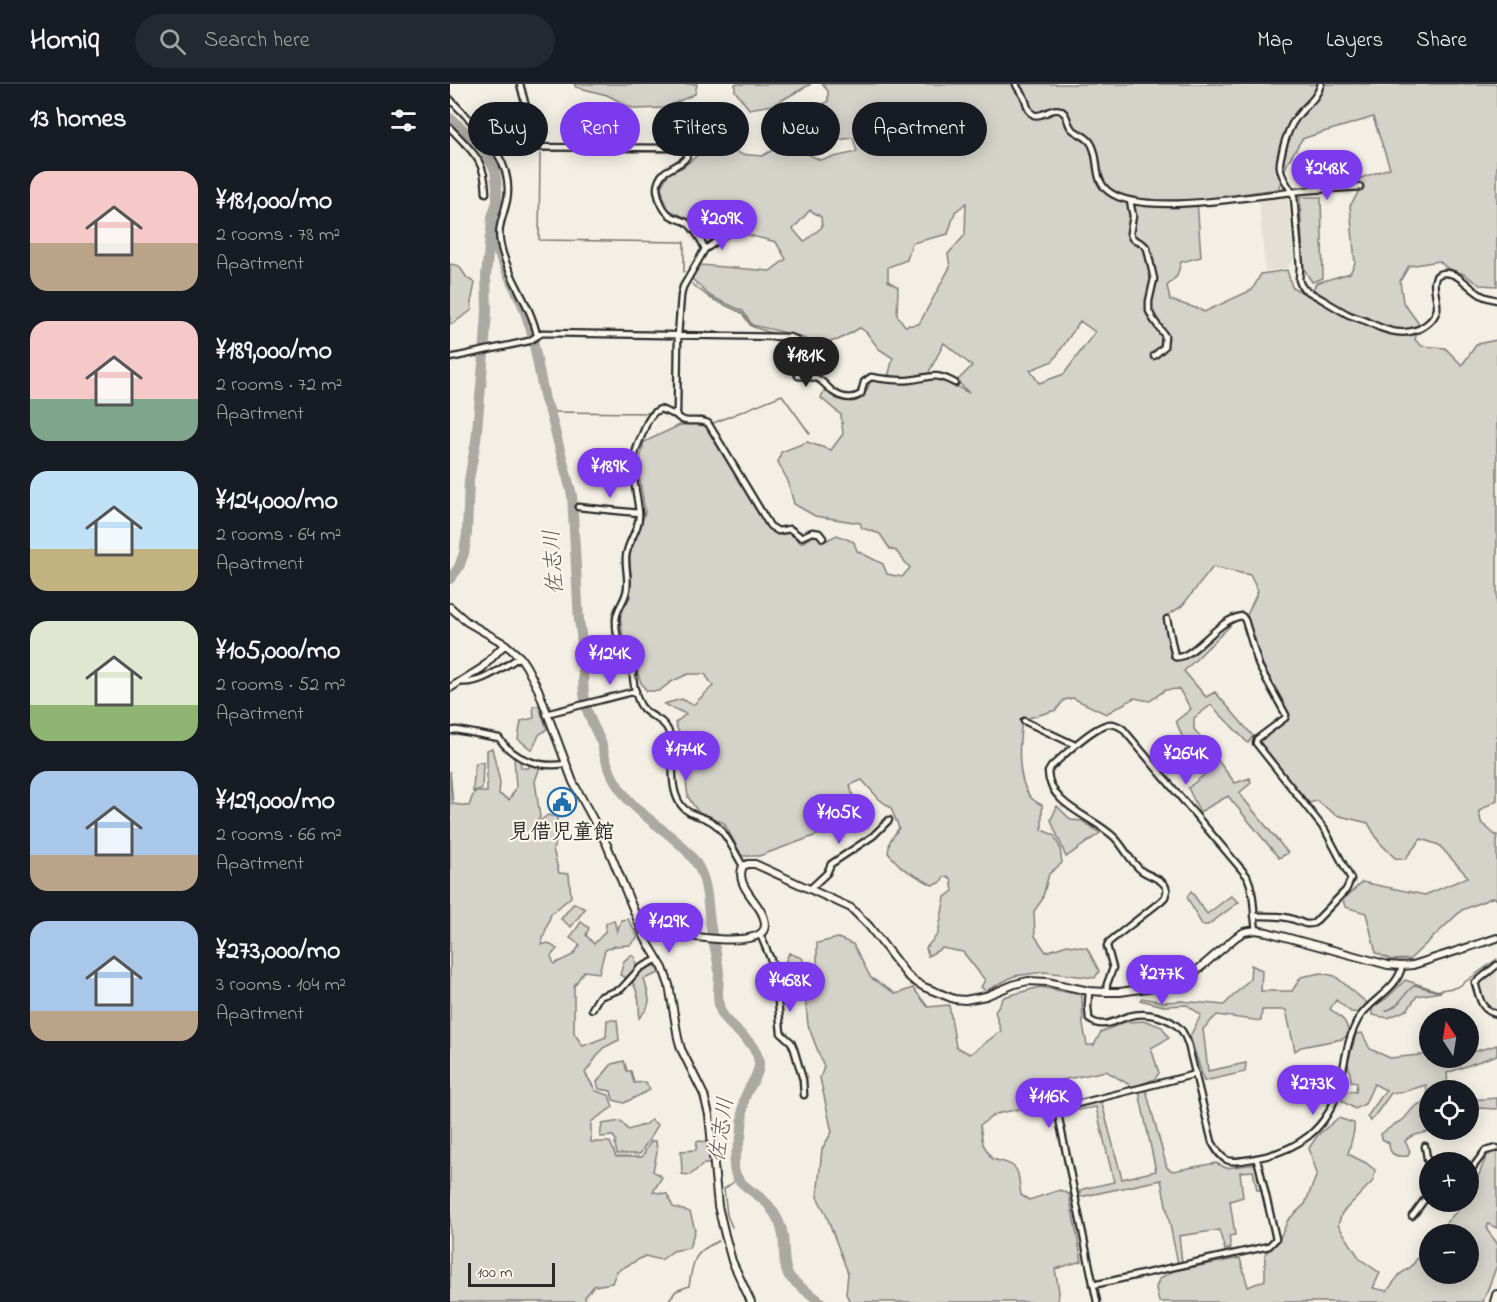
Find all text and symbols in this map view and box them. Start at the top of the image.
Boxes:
search box [135,14,555,68]
text: Homiq [30,21,99,62]
icon: search [156,25,189,58]
text: Search here [204,25,310,57]
text: Map [1257,26,1293,56]
text: Layers [1326,26,1383,56]
text: Share [1416,26,1467,56]
text: 13 homes [30,101,126,139]
chip: Buy [468,102,548,156]
chip: Rent [560,102,640,156]
chip: Filters [652,102,749,156]
chip: New [761,102,840,156]
chip: Apartment [852,102,987,156]
icon: filters [387,104,420,137]
pin: ¥248K [1285,150,1369,201]
text: ¥248K [1305,155,1349,184]
text: ¥181,000/mo [216,183,332,221]
icon: home [78,195,150,267]
pin: ¥209K [680,200,764,251]
text: ¥209K [701,205,743,234]
text: 2 rooms · 78 m² [216,221,340,250]
text: Apartment [216,250,304,279]
text: ¥189,000/mo [216,333,332,371]
pin: ¥181K [764,337,848,388]
text: ¥181K [787,342,825,371]
icon: home [78,345,150,417]
text: 2 rooms · 72 m² [216,371,343,400]
text: Apartment [216,400,304,429]
pin: ¥189K [568,448,652,499]
text: ¥189K [591,453,629,482]
text: ¥124,000/mo [216,483,338,521]
icon: home [78,495,150,567]
text: 2 rooms · 64 m² [216,521,341,550]
water label: 佐志川 [537,528,573,596]
text: Apartment [216,550,304,579]
text: ¥105,000/mo [216,633,340,671]
pin: ¥124K [568,635,652,686]
text: ¥124K [589,640,631,669]
icon: home [78,645,150,717]
text: 2 rooms · 52 m² [216,671,346,700]
text: Apartment [216,700,304,729]
pin: ¥174K [644,731,728,782]
pin: ¥264K [1144,735,1228,786]
text: ¥174K [666,736,706,765]
text: ¥264K [1164,740,1208,769]
text: ¥129,000/mo [216,783,335,821]
public building icon: 見借児童館 [546,786,578,818]
pin: ¥105K [797,794,881,845]
icon: home [78,795,150,867]
text: ¥105K [817,799,861,828]
place label: 見借児童館 [510,818,615,848]
text: 2 rooms · 66 m² [216,821,342,850]
text: Apartment [216,850,304,879]
pin: ¥129K [627,903,711,954]
text: ¥129K [649,908,689,937]
text: ¥273,000/mo [216,933,340,971]
icon: home [78,945,150,1017]
pin: ¥277K [1120,955,1204,1006]
text: ¥277K [1140,960,1184,989]
pin: ¥468K [748,962,832,1013]
text: ¥468K [769,967,811,996]
text: 3 rooms · 104 m² [216,971,346,1000]
text: Apartment [216,1000,304,1029]
north arrow [1419,1008,1479,1068]
map controls [1419,1008,1479,1284]
pin: ¥273K [1271,1065,1355,1116]
text: ¥273K [1291,1070,1335,1099]
pin: ¥116K [1007,1078,1091,1129]
button: locate [1419,1080,1479,1140]
text: ¥116K [1029,1083,1069,1112]
water label: 佐志川 [703,1095,743,1165]
button: + [1419,1152,1479,1212]
button: − [1419,1224,1479,1284]
scale bar [468,1260,555,1288]
text: 100 m [477,1261,512,1285]

